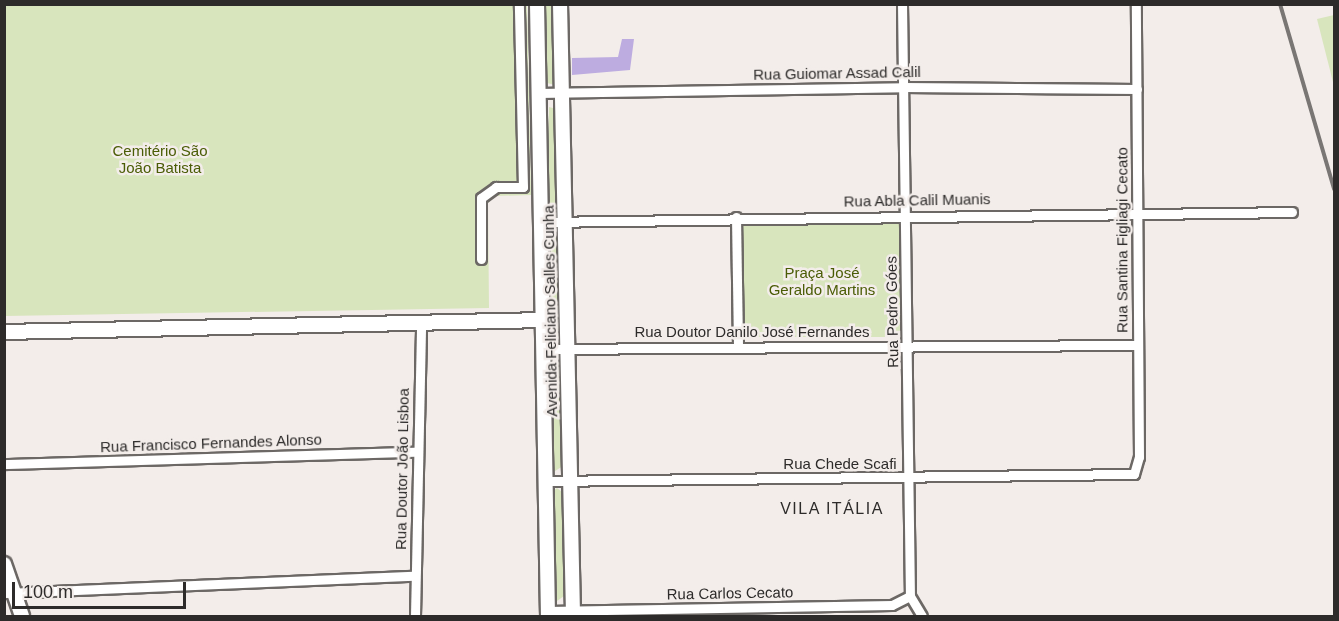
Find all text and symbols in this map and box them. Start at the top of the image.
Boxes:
street label: Rua Guiomar Assad Calil [753,63,921,83]
park label: Cemitério São João Batista [112,141,208,176]
street label: Rua Santina Figliagi Cecato [1113,147,1131,333]
street label: Rua Abla Calil Muanis [843,190,991,210]
street label: Avenida Feliciano Salles Cunha [539,205,561,417]
street label: Rua Pedro Góes [882,256,902,368]
park label: Praça José Geraldo Martins [769,263,875,298]
street label: Rua Doutor Danilo José Fernandes [634,323,870,341]
street label: Rua Doutor João Lisboa [392,388,412,550]
street label: Rua Francisco Fernandes Alonso [99,430,323,456]
street label: Rua Chede Scafi [783,455,897,473]
district label: VILA ITÁLIA [780,499,884,519]
scale bar [15,570,189,608]
text: 100 m [23,582,73,602]
street label: Rua Carlos Cecato [666,583,794,603]

